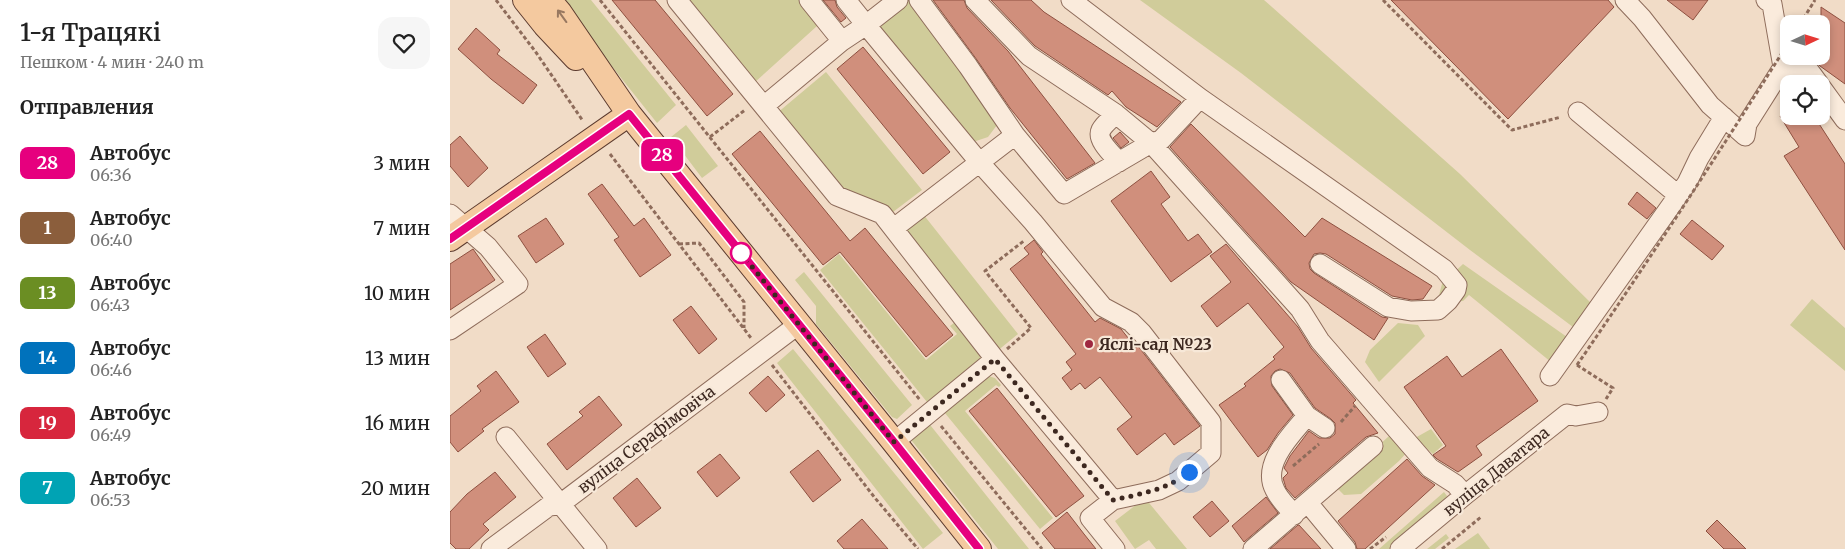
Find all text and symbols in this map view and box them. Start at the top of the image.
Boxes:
one-way arrow [557,9,567,23]
north arrow [1780,15,1830,65]
map controls [1780,15,1830,125]
text: 1-я Трацякі [20,17,161,48]
button: heart [378,17,430,69]
text: Пешком · 4 мин · 240 m [20,52,204,72]
button: locate [1780,75,1830,125]
text: Отправления [20,95,154,119]
line badge: 28 [640,139,684,171]
text: Автобус [90,141,171,165]
text: 28 [651,143,673,166]
text: 28 [37,151,58,174]
text: 3 мин [373,151,430,175]
text: 06:36 [90,165,131,185]
text: Автобус [90,206,171,230]
text: 1 [43,216,52,239]
text: 7 мин [373,216,430,240]
text: 06:40 [90,230,133,250]
unlabelled marker [730,242,752,264]
text: Автобус [90,271,171,295]
text: 13 [38,281,57,304]
text: 10 мин [364,281,430,305]
text: 06:43 [90,295,130,315]
place label: Яслі-сад №23 [1099,334,1212,354]
text: Автобус [90,336,171,360]
marker: Яслі-сад №23 [1083,338,1095,350]
text: 14 [38,346,57,369]
text: 13 мин [365,346,430,370]
text: 06:46 [90,360,132,380]
street label: вуліца Серафімовіча [573,381,719,497]
text: Автобус [90,401,171,425]
text: 19 [38,411,57,434]
text: 16 мин [365,411,430,435]
street label: вуліца Даватара [1439,422,1553,520]
text: 06:49 [90,425,131,445]
your location [1177,460,1202,485]
text: Автобус [90,466,171,490]
text: 7 [42,476,53,499]
text: 20 мин [361,476,430,500]
text: 06:53 [90,490,131,510]

